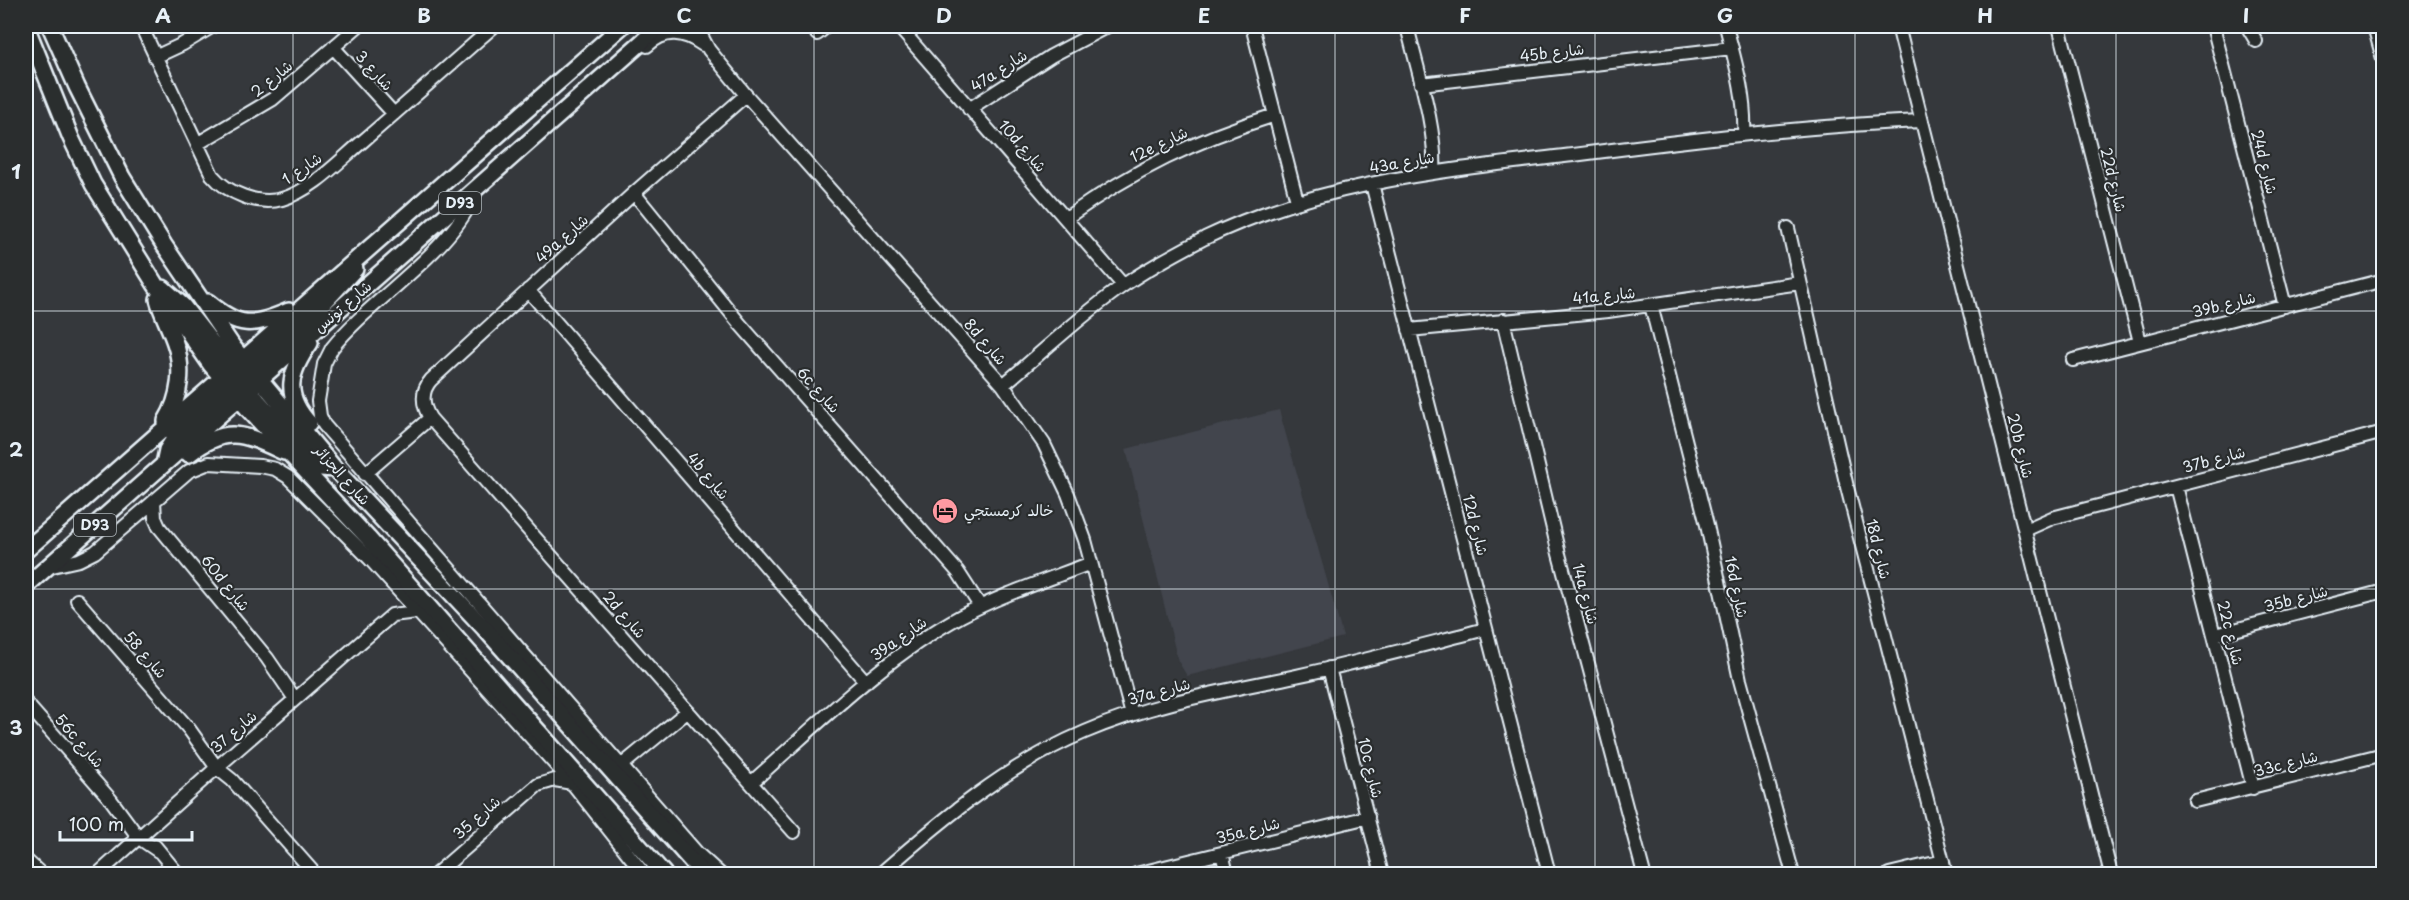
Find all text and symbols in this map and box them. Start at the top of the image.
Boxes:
text: A [155,0,171,30]
text: B [417,0,431,30]
text: C [676,0,692,30]
text: D [936,0,952,30]
text: E [1198,0,1210,30]
text: F [1459,0,1471,30]
text: G [1717,0,1733,30]
text: H [1977,0,1993,30]
text: I [2243,0,2249,30]
street label: 45b شارع [1518,36,1585,67]
street label: 47a شارع [965,43,1031,97]
street label: شارع 3 [351,45,399,95]
street label: شارع 2 [245,54,297,102]
street label: 10d شارع [994,114,1053,176]
street label: 12e شارع [1126,120,1191,167]
street label: 24d شارع [2246,127,2285,196]
street label: 43a شارع [1367,144,1436,179]
street label: 22d شارع [2095,145,2134,214]
street label: شارع 1 [276,146,326,190]
text: 1 [11,156,21,186]
road number: D93 [439,192,481,214]
street label: 49a شارع [529,208,593,268]
street label: شارع تونس [308,274,376,338]
street label: 41a شارع [1571,280,1636,309]
street label: 39b شارع [2190,285,2258,322]
street label: 8d شارع [959,313,1013,369]
street label: 6c شارع [792,361,846,417]
street label: 20b شارع [2002,411,2041,481]
text: 2 [9,434,23,464]
street label: شارع الجزائر [308,437,377,510]
street label: 37b شارع [2180,439,2247,478]
street label: 4b شارع [682,446,736,504]
street label: 12d شارع [1458,492,1495,558]
hotel icon: خالد كرمستجي [930,496,960,526]
place label: خالد كرمستجي [964,498,1054,524]
road number: D93 [74,514,116,536]
street label: 18d شارع [1861,516,1898,581]
street label: 60d شارع [196,549,256,615]
street label: 16d شارع [1720,554,1755,620]
street label: 14a شارع [1567,561,1606,627]
street label: 35b شارع [2261,578,2330,617]
street label: 2d شارع [598,585,652,643]
street label: 22c شارع [2212,598,2251,667]
street label: 39a شارع [865,610,931,666]
street label: شارع 58 [119,625,173,683]
street label: 37a شارع [1125,671,1193,710]
street label: شارع 37 [205,704,261,758]
street label: 56c شارع [50,708,110,772]
text: 3 [9,712,23,742]
street label: 10c شارع [1353,735,1390,800]
street label: 33c شارع [2251,744,2320,782]
street label: شارع 35 [447,790,505,844]
scale bar [60,804,192,842]
text: 100 m [69,810,124,837]
street label: 35a شارع [1213,811,1282,849]

